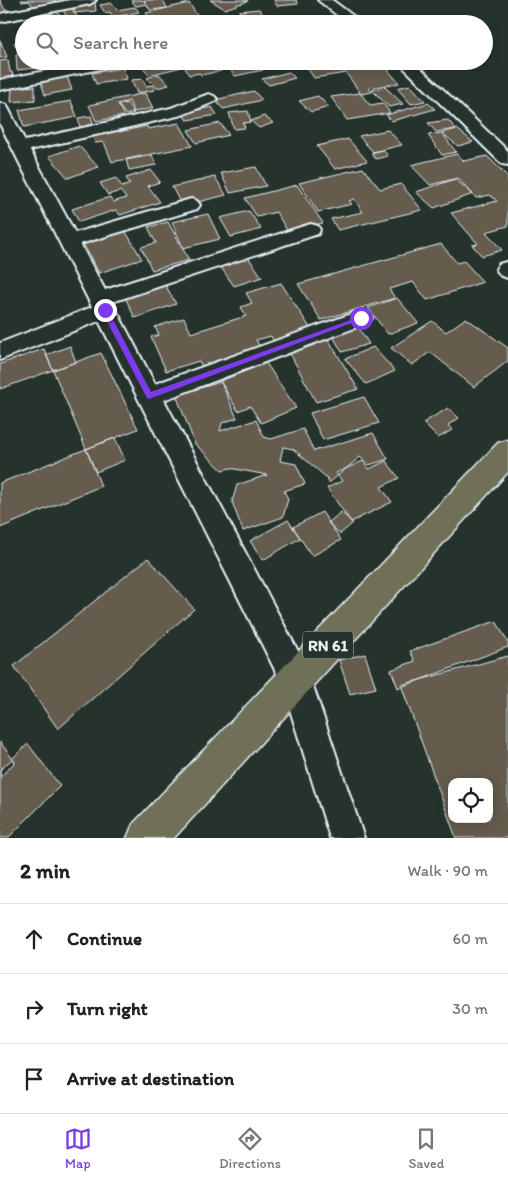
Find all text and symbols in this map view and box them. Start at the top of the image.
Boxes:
search box [15,15,493,70]
icon: search [33,29,61,57]
text: Search here [73,31,168,54]
route end [94,299,117,322]
route start [350,307,373,330]
road number: RN 61 [303,632,353,658]
map controls [448,778,493,823]
button: locate [448,778,493,823]
text: 2 min [20,858,70,883]
text: Walk · 90 m [408,861,488,880]
icon: ahead [20,925,48,953]
text: Continue [67,927,142,950]
text: 60 m [453,929,488,948]
icon: right [20,995,48,1023]
text: Turn right [67,997,148,1020]
text: 30 m [452,999,488,1018]
icon: arrive [20,1065,48,1093]
text: Arrive at destination [67,1067,234,1090]
tab: Map [64,1125,92,1172]
tab: Directions [219,1125,281,1172]
tab: Saved [408,1125,444,1172]

